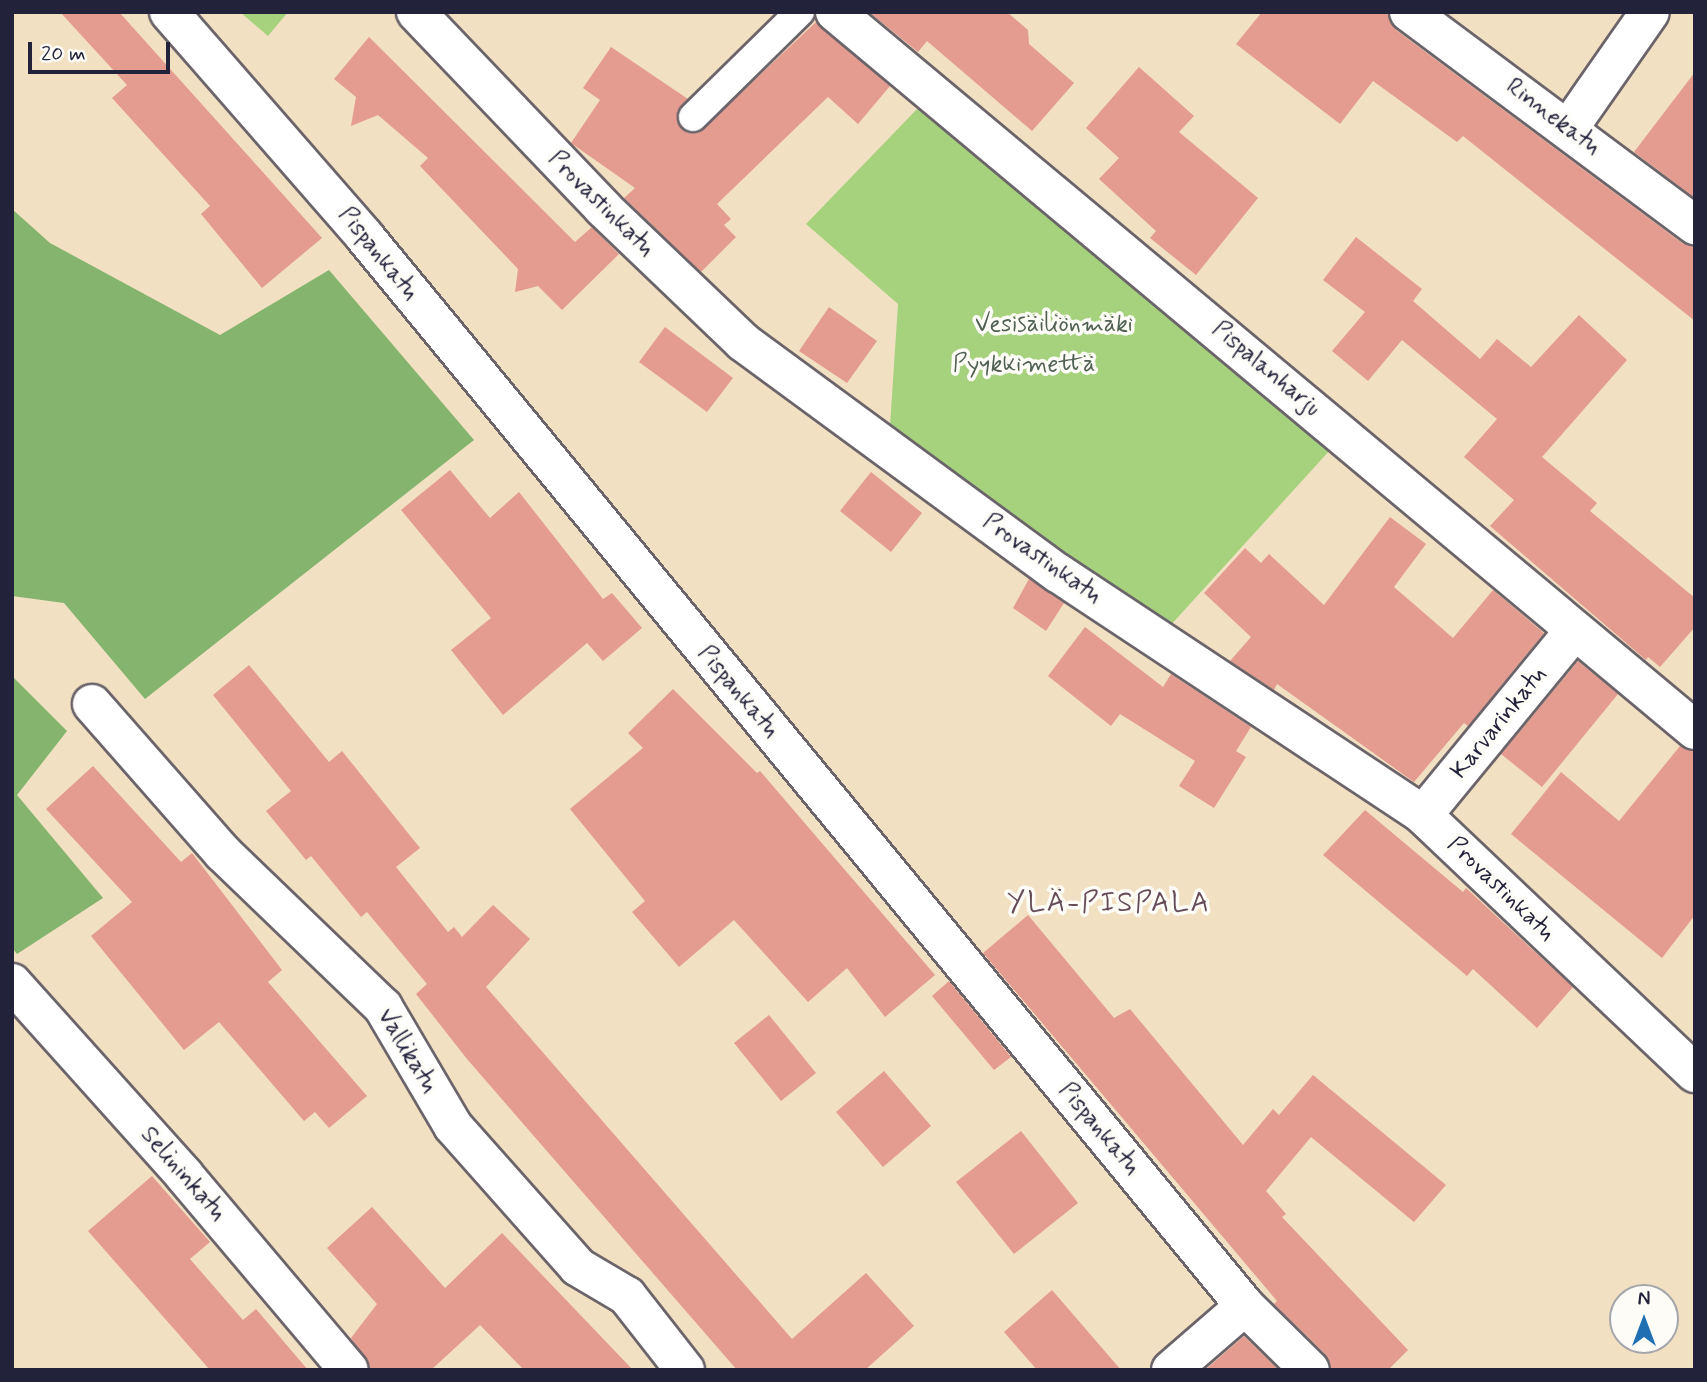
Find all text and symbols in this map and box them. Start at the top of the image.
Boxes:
scale bar [32,28,173,72]
text: 20 m [41,40,86,68]
street label: Rinnekatu [1500,72,1606,162]
street label: Provastinkatu [542,145,660,263]
street label: Pispankatu [332,201,424,307]
park label: Vesisäiliönmäki [975,311,1133,339]
street label: Pispalanharju [1206,315,1326,423]
park label: Pyykkimettä [953,351,1095,379]
street label: Provastinkatu [977,507,1107,611]
street label: Pispankatu [691,640,785,744]
street label: Karvarinkatu [1445,661,1553,785]
street label: Provastinkatu [1441,831,1561,947]
district label: YLÄ-PISPALA [1010,887,1208,921]
street label: Vallikatu [371,1004,443,1098]
street label: Pispankatu [1052,1077,1146,1181]
street label: Selininkatu [134,1121,232,1227]
north arrow [1609,1284,1679,1354]
text: N [1638,1287,1650,1312]

